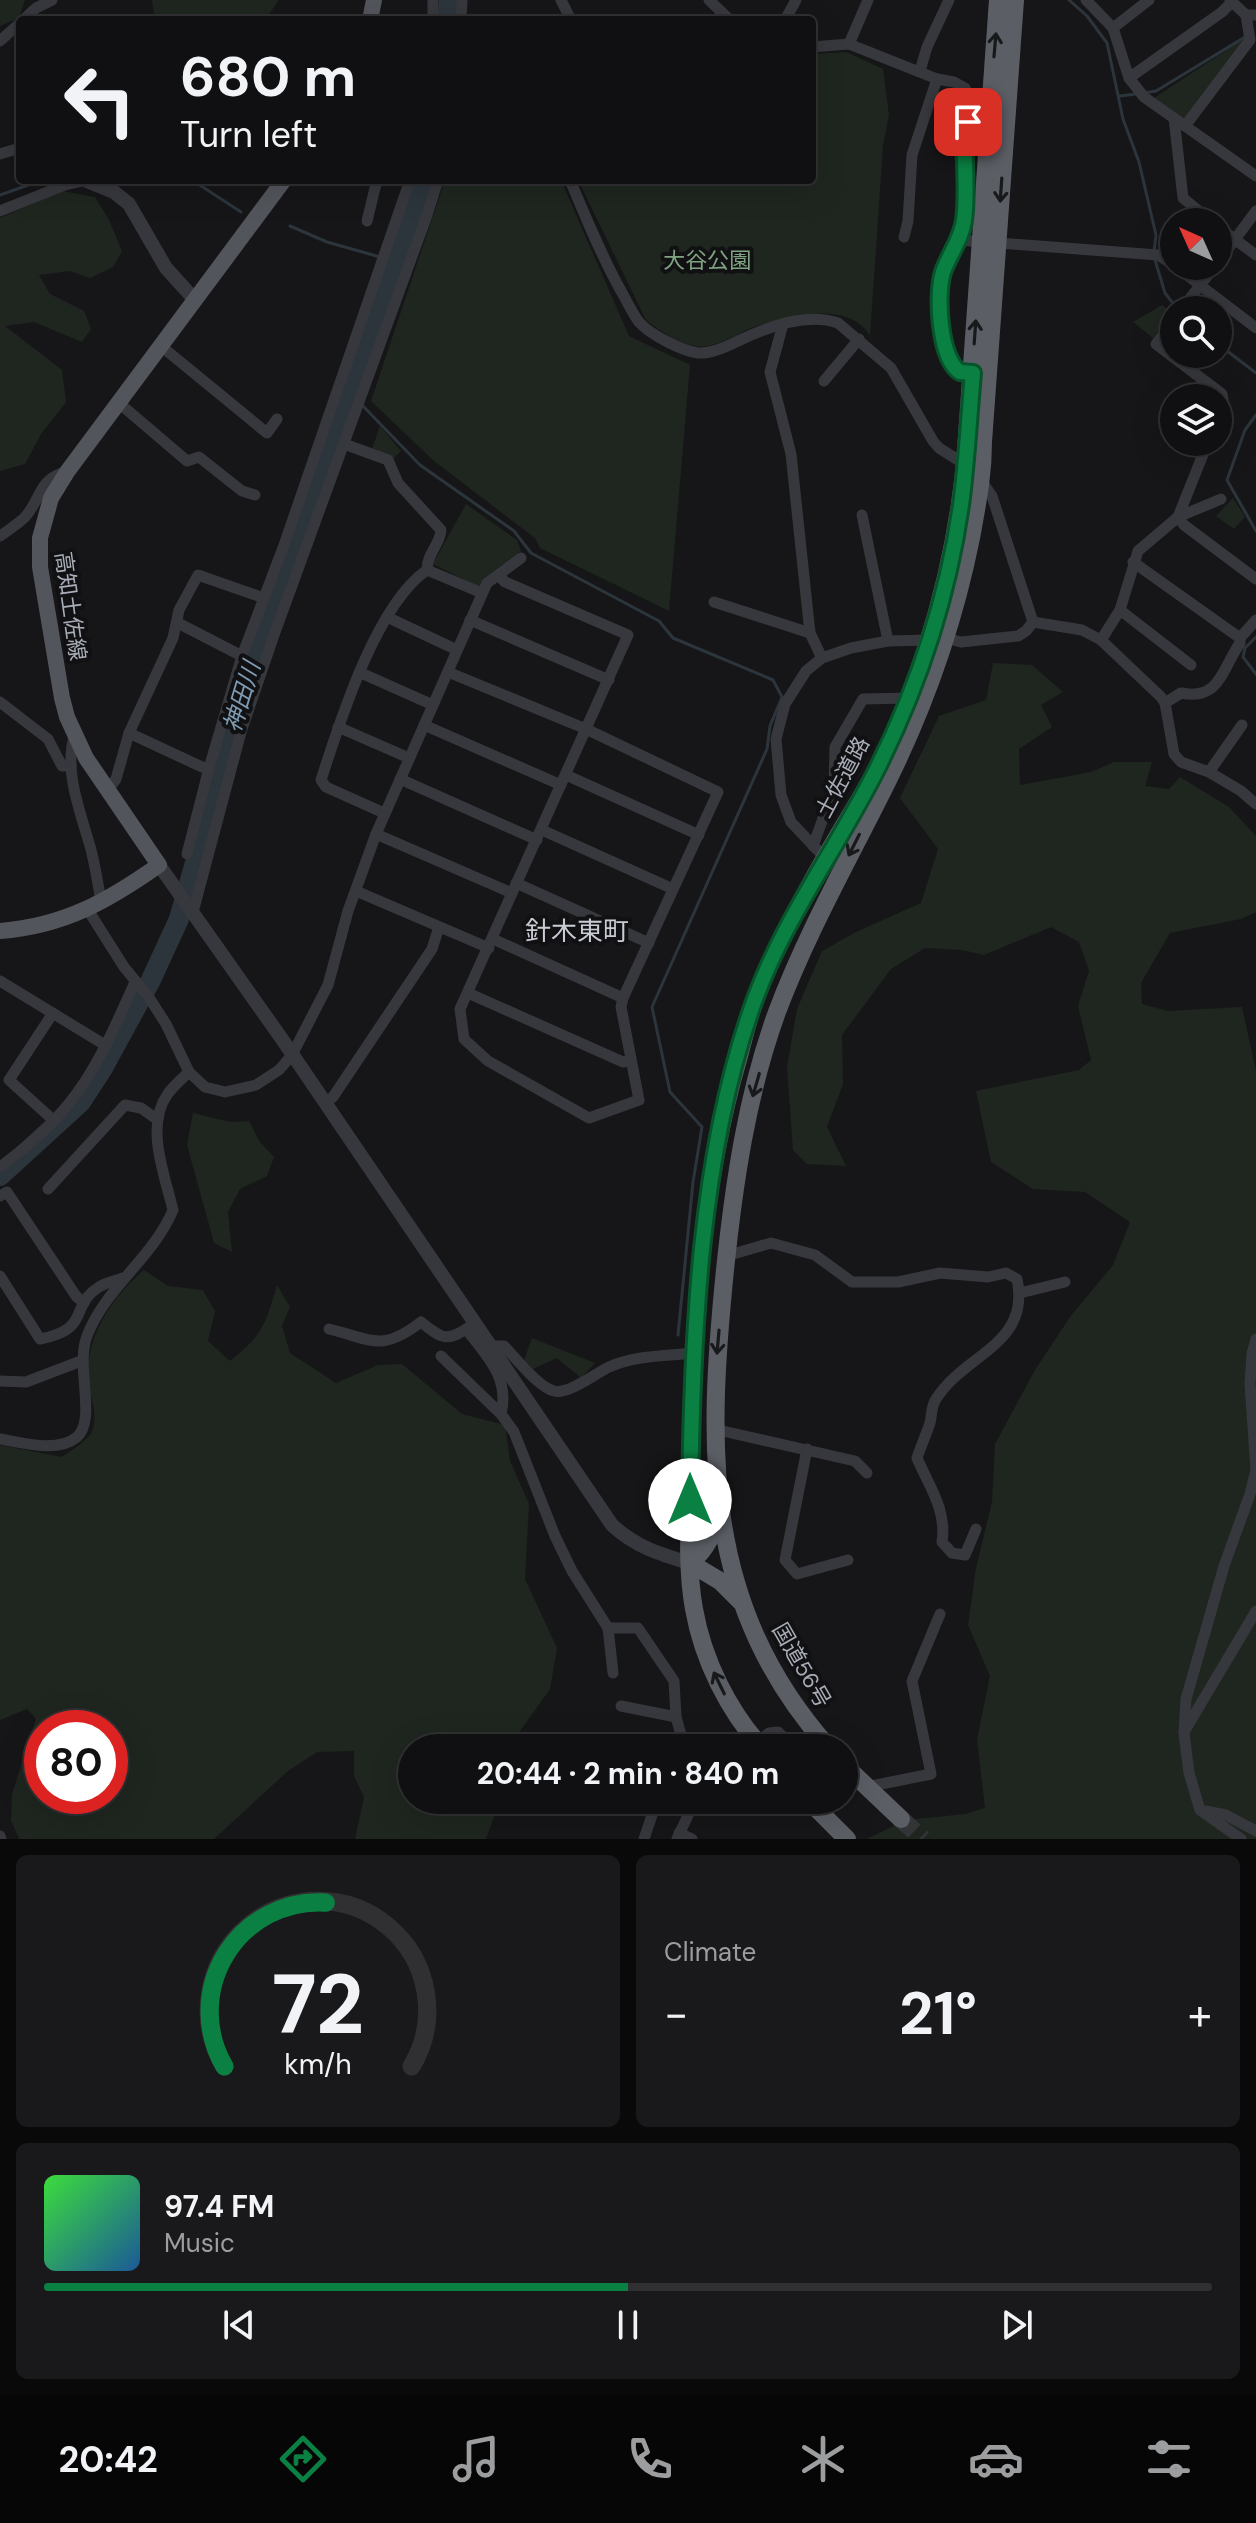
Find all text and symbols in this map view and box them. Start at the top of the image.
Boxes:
one-way arrow [987,32,1002,59]
text: 680 m [180,40,356,113]
icon: left [48,48,152,152]
pin [934,88,1002,156]
icon: arrive [946,100,990,144]
text: Turn left [180,111,317,158]
one-way arrow [993,176,1008,202]
north arrow [1160,208,1232,280]
map controls [1160,208,1232,456]
park label: 大谷公園 [663,246,751,275]
button: search [1160,296,1232,368]
one-way arrow [968,319,983,346]
button: layers [1160,384,1232,456]
street label: 高知土佐線 [48,550,93,663]
water label: 神田川 [216,655,268,736]
street label: 土佐道路 [809,732,876,823]
one-way arrow [846,832,862,856]
district label: 針木東町 [525,914,629,948]
one-way arrow [748,1071,763,1097]
one-way arrow [710,1328,725,1354]
position arrow [648,1458,732,1542]
street label: 国道56号 [766,1618,837,1713]
one-way arrow [711,1672,726,1696]
speed limit sign: 80 [24,1710,128,1814]
text: 20:44 · 2 min · 840 m [477,1754,779,1793]
text: Climate [664,1935,756,1969]
text: 72 [272,1950,364,2059]
text: 21° [899,1974,977,2053]
text: − [664,1985,688,2043]
text: + [1188,1985,1212,2043]
text: km/h [284,2046,352,2083]
text: 97.4 FM [164,2187,274,2226]
text: Music [164,2226,235,2260]
icon: previous [217,2303,261,2347]
icon: pause [606,2303,650,2347]
icon: next [995,2303,1039,2347]
icon: directions [275,2431,331,2487]
icon: music [448,2431,504,2487]
icon: phone [622,2431,678,2487]
icon: climate [795,2431,851,2487]
icon: car [968,2431,1024,2487]
icon: filters [1141,2431,1197,2487]
text: 20:42 [59,2436,158,2483]

